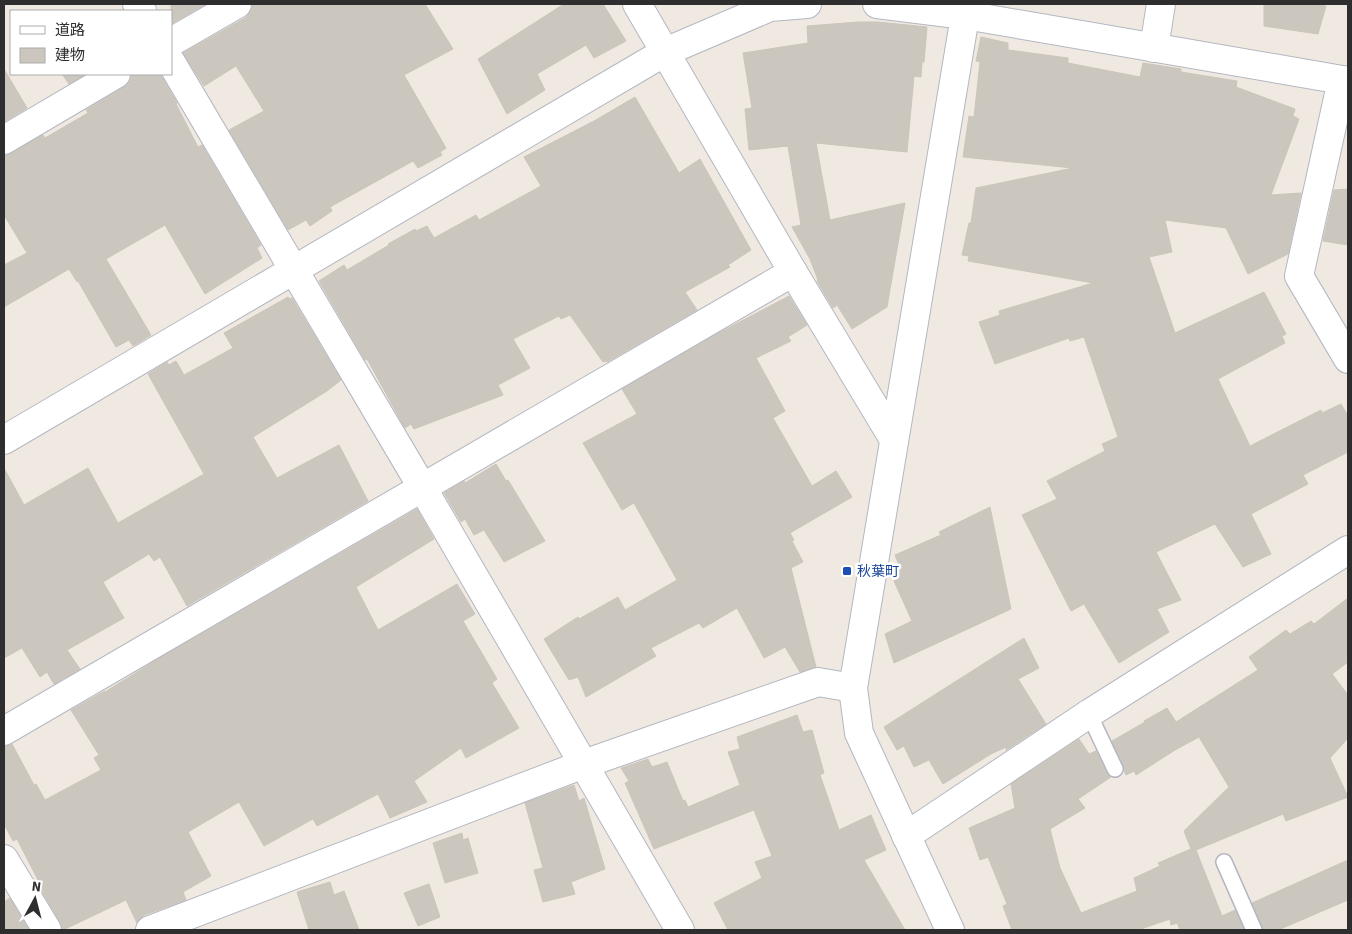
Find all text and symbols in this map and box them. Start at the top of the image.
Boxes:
legend [10,10,172,75]
text: 道路 [55,20,85,41]
text: 建物 [55,45,85,66]
place label: 秋葉町 [857,562,899,582]
marker: 秋葉町 [841,565,853,577]
north arrow [10,874,60,924]
text: N [31,877,42,898]

